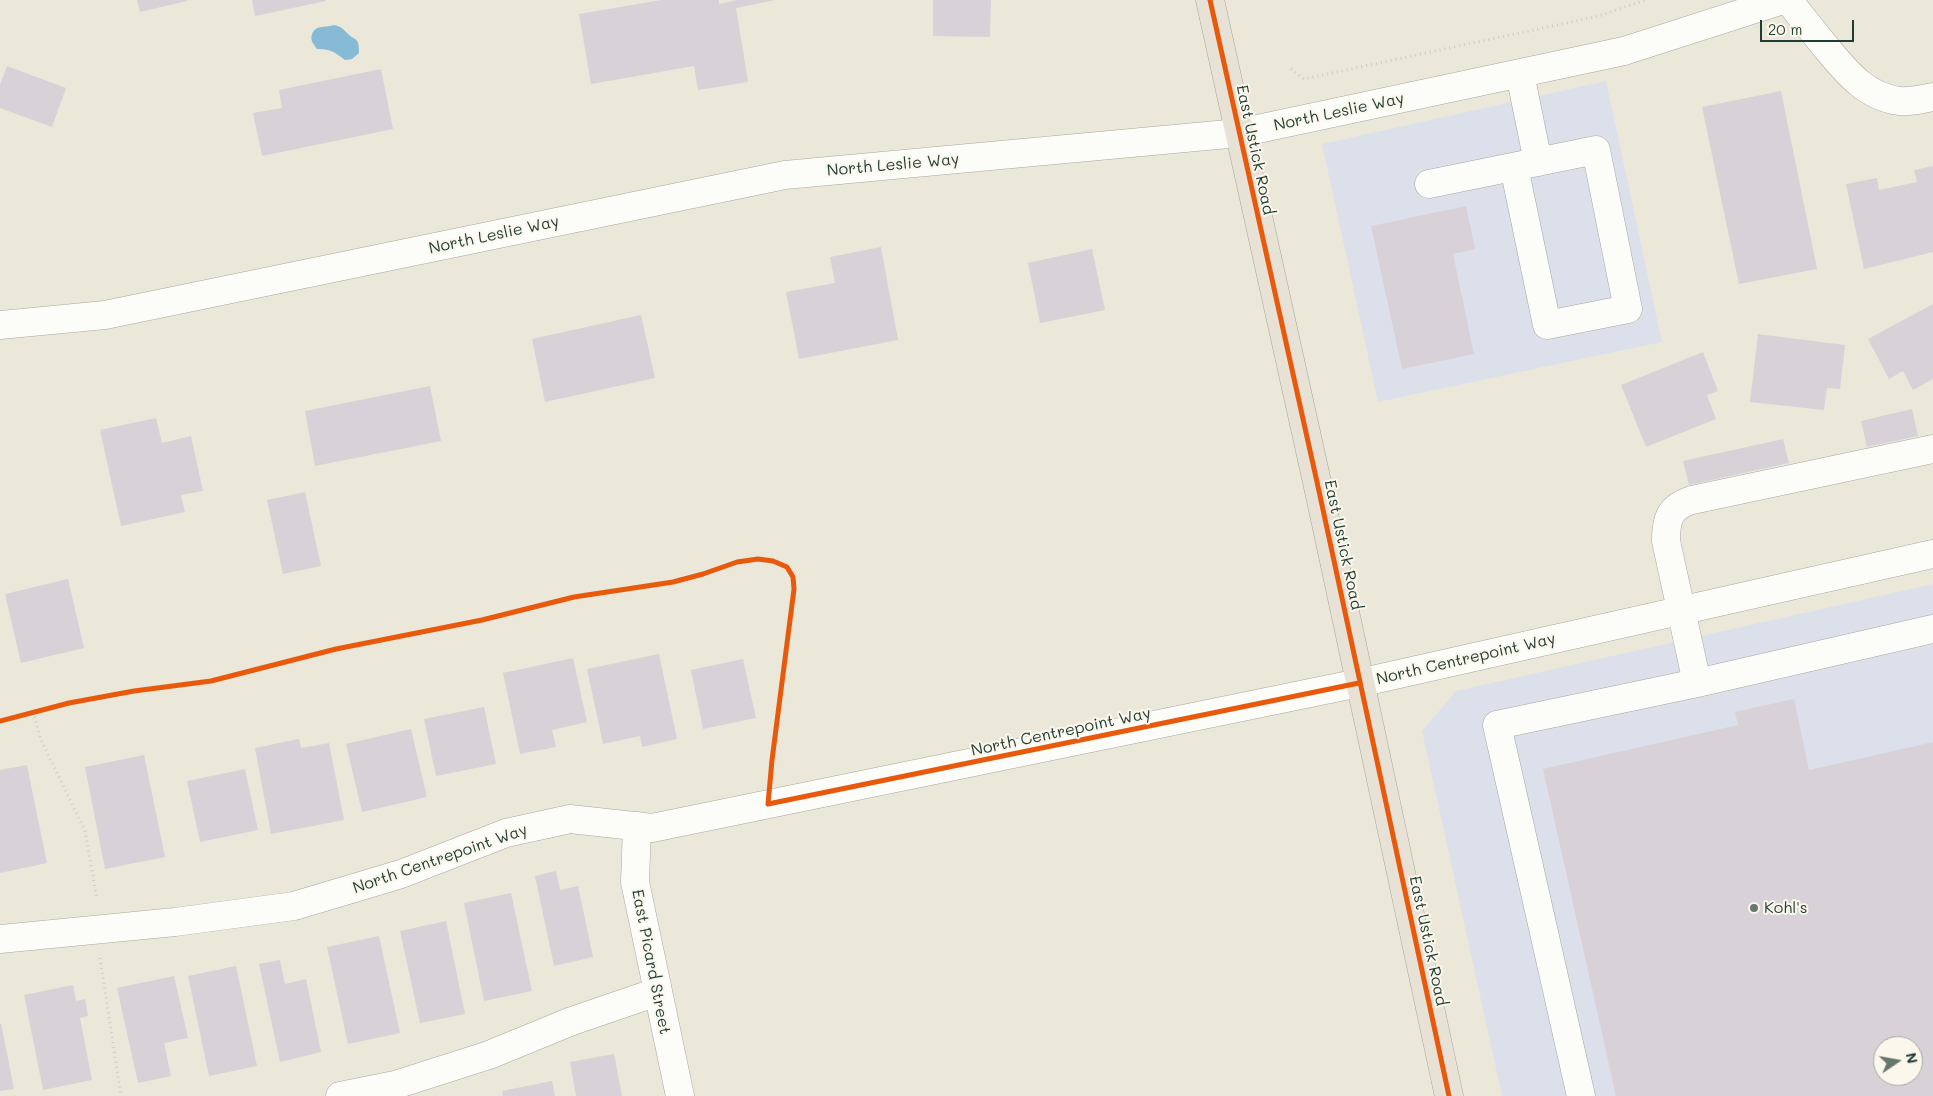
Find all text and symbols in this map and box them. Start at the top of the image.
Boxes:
scale bar [1763,10,1857,42]
text: 20 m [1768,19,1802,39]
street label: East Ustick Road [1232,83,1278,217]
street label: North Leslie Way [1272,89,1406,135]
street label: North Leslie Way [826,150,960,180]
street label: North Leslie Way [427,212,561,258]
street label: East Ustick Road [1320,478,1366,612]
street label: North Centrepoint Way [1375,629,1557,689]
street label: North Centrepoint Way [969,704,1153,760]
street label: North Centrepoint Way [350,820,530,898]
street label: East Ustick Road [1405,874,1451,1008]
street label: East Picard Street [628,888,674,1036]
place label: Kohl's [1764,898,1808,918]
marker: Kohl's [1748,902,1760,914]
north arrow [1873,1036,1923,1086]
text: N [1902,1051,1923,1065]

